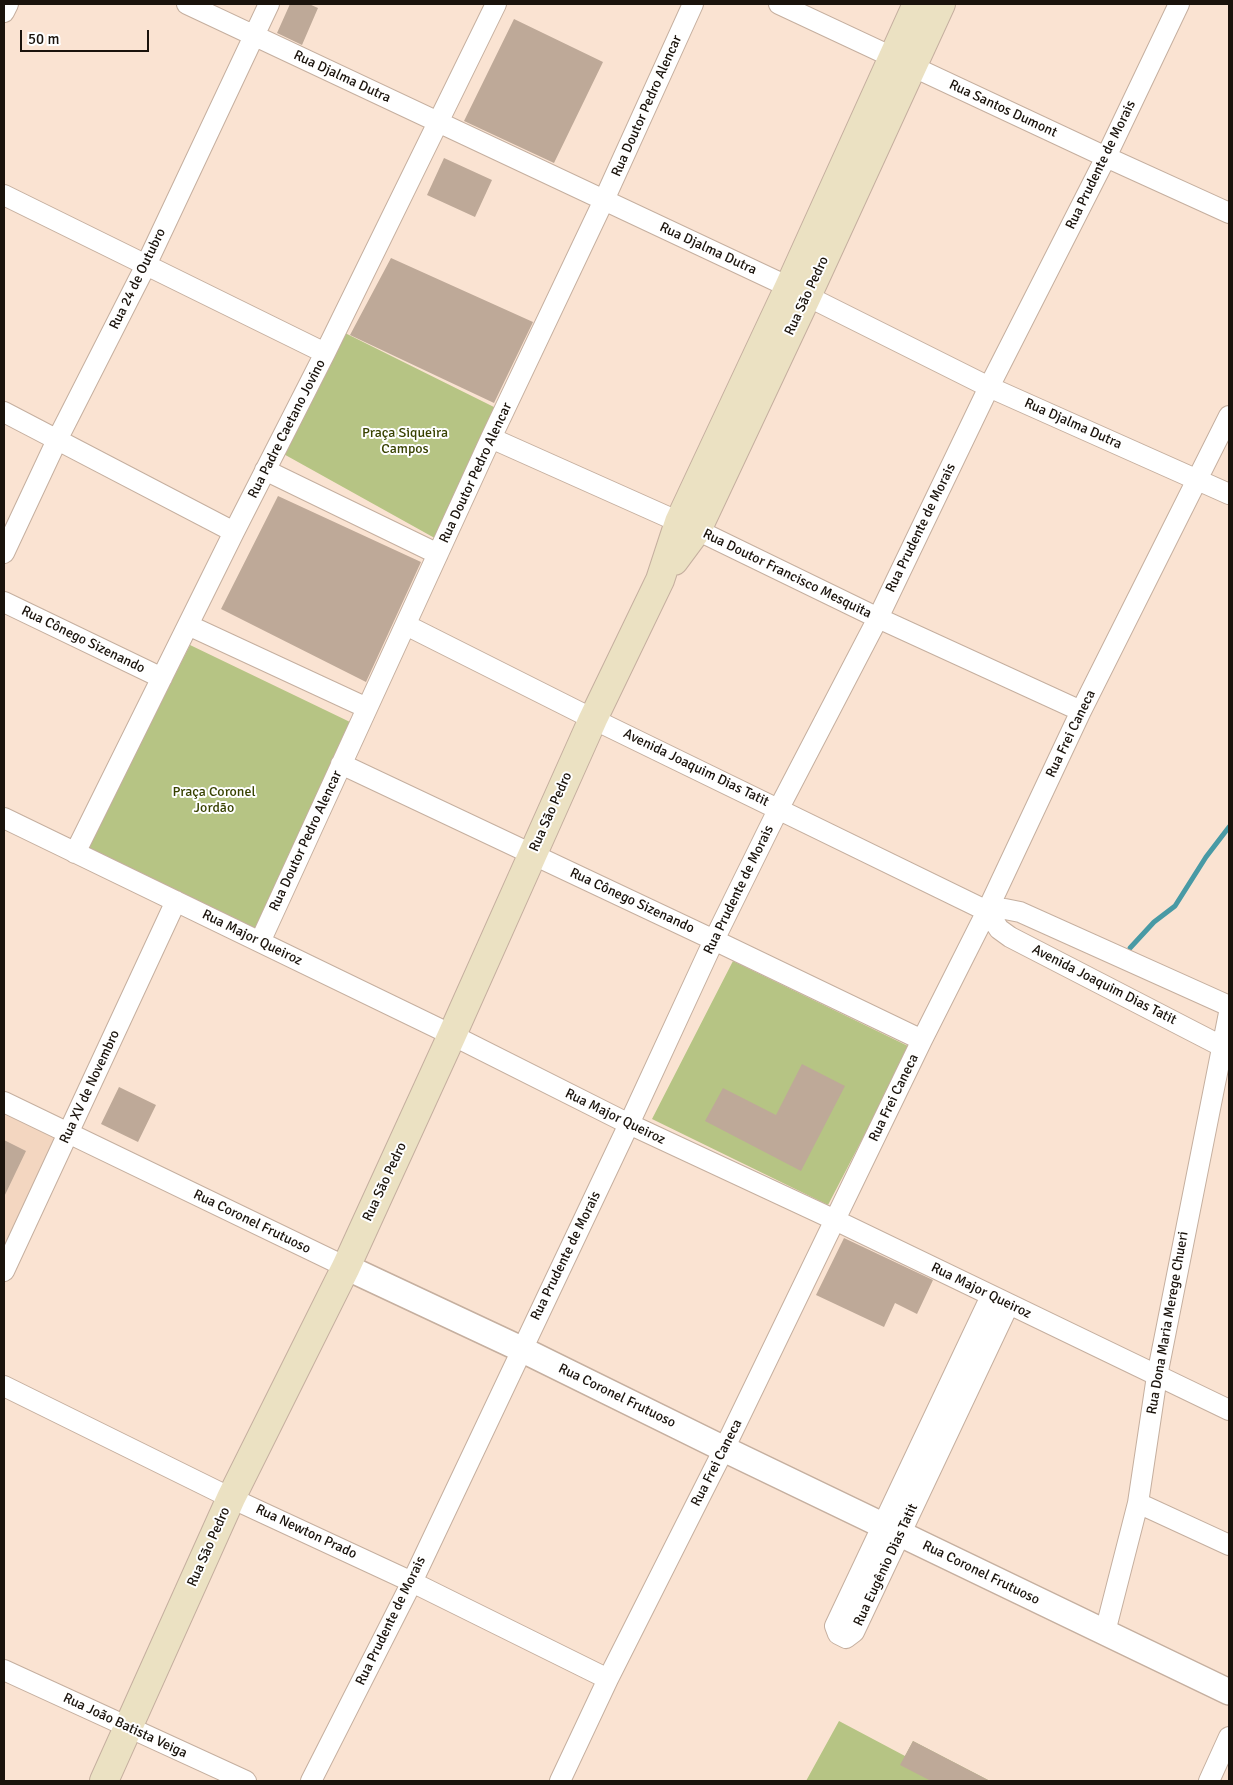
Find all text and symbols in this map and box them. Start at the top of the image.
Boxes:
scale bar [22,20,151,52]
text: 50 m [28,30,59,48]
street label: Rua Doutor Pedro Alencar [608,33,686,179]
street label: Rua Djalma Dutra [291,47,393,107]
street label: Rua Santos Dumont [946,77,1060,141]
street label: Rua Prudente de Morais [1062,98,1140,232]
street label: Rua Djalma Dutra [657,219,759,279]
street label: Rua 24 de Outubro [106,226,170,332]
street label: Rua São Pedro [781,254,833,338]
street label: Rua Padre Caetano Jovino [245,357,329,501]
street label: Rua Djalma Dutra [1022,395,1124,453]
street label: Rua Doutor Pedro Alencar [436,400,516,546]
park label: Praça Siqueira Campos [362,425,448,458]
street label: Rua Prudente de Morais [882,461,960,595]
street label: Rua Doutor Francisco Mesquita [700,526,874,622]
street label: Rua Cônego Sizenando [18,603,148,677]
street label: Rua Frei Caneca [1043,687,1099,781]
street label: Avenida Joaquim Dias Tatit [620,725,772,811]
street label: Rua Doutor Pedro Alencar [266,768,346,914]
street label: Rua São Pedro [526,770,576,854]
park label: Praça Coronel Jordão [172,784,256,816]
street label: Rua Prudente de Morais [700,823,778,957]
street label: Rua Cônego Sizenando [567,865,697,937]
street label: Rua Major Queiroz [199,906,305,970]
street label: Avenida Joaquim Dias Tatit [1029,941,1179,1029]
street label: Rua XV de Novembro [56,1028,124,1146]
street label: Rua Frei Caneca [866,1051,922,1145]
street label: Rua Major Queiroz [562,1085,668,1149]
street label: Rua São Pedro [359,1140,411,1224]
street label: Rua Coronel Frutuoso [191,1186,313,1258]
street label: Rua Prudente de Morais [527,1189,605,1323]
street label: Rua Dona Maria Merege Chueri [1144,1230,1192,1416]
street label: Rua Major Queiroz [928,1259,1034,1323]
street label: Rua Coronel Frutuoso [556,1360,678,1432]
street label: Rua Frei Caneca [688,1417,746,1509]
street label: Rua Newton Prado [253,1501,359,1563]
street label: Rua Eugênio Dias Tatit [850,1501,922,1629]
street label: Rua São Pedro [184,1505,234,1589]
street label: Rua Coronel Frutuoso [920,1537,1042,1609]
street label: Rua Prudente de Morais [352,1554,430,1688]
street label: Rua João Batista Veiga [60,1690,190,1762]

